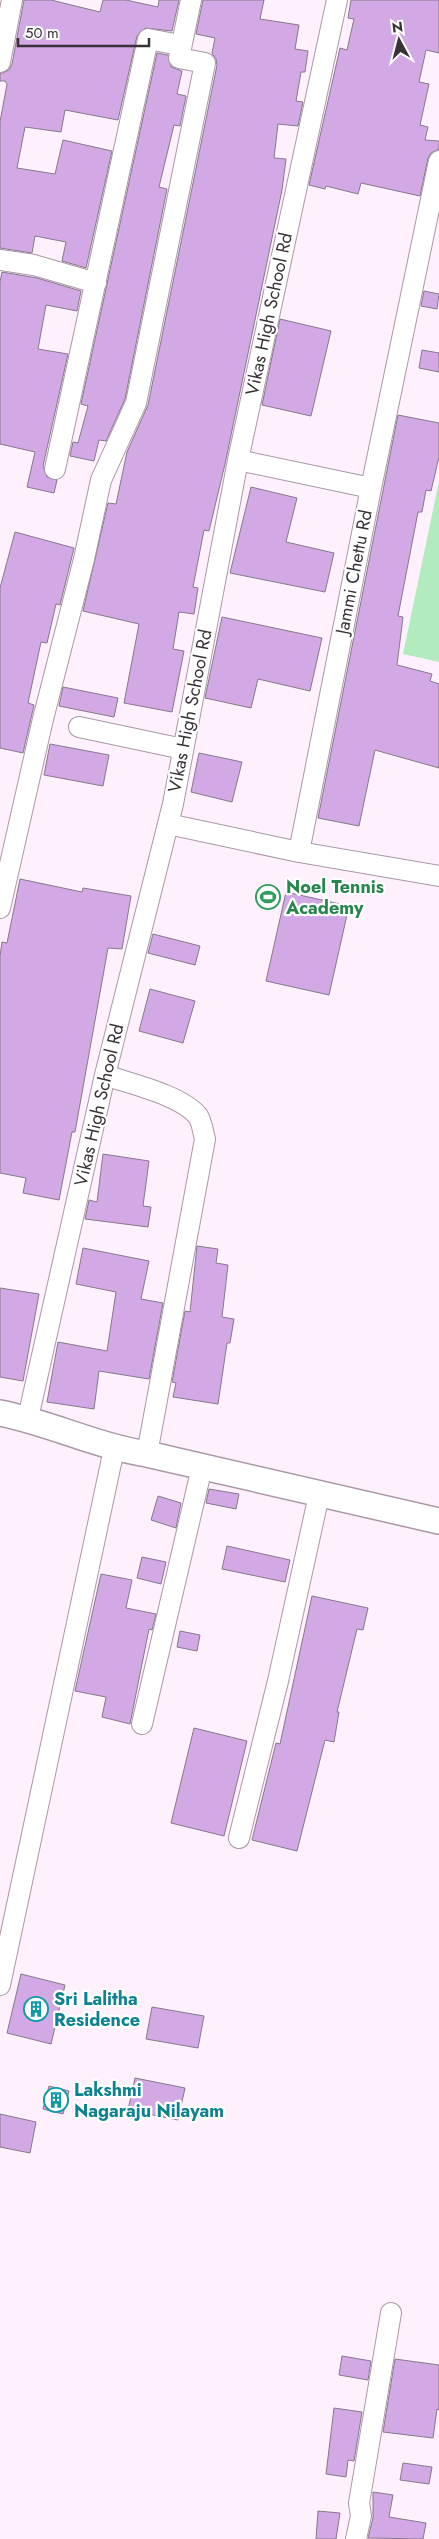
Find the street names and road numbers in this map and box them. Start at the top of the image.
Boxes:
street label: Vikas High School Rd [239,230,299,398]
street label: Jammi Chettu Rd [329,508,379,638]
street label: Vikas High School Rd [161,627,219,795]
street label: Vikas High School Rd [68,1021,130,1189]

